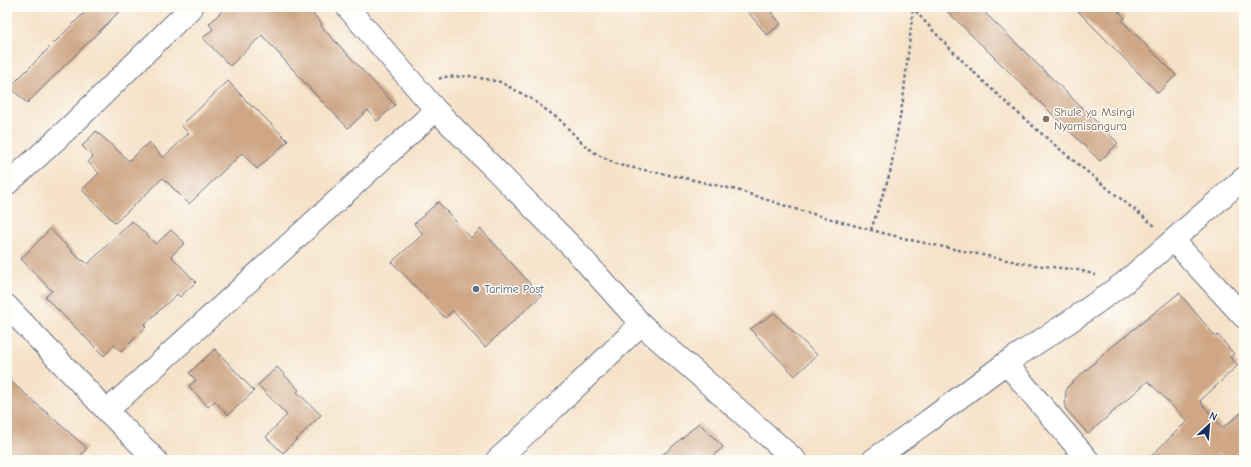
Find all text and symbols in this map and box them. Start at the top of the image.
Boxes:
place label: Shule ya Msingi Nyamisangura [1054,105,1135,133]
marker: Shule ya Msingi Nyamisangura [1041,114,1051,124]
place label: Tarime Post [484,282,544,296]
marker: Tarime Post [471,284,481,294]
north arrow [1189,405,1229,445]
text: N [1207,409,1219,424]

